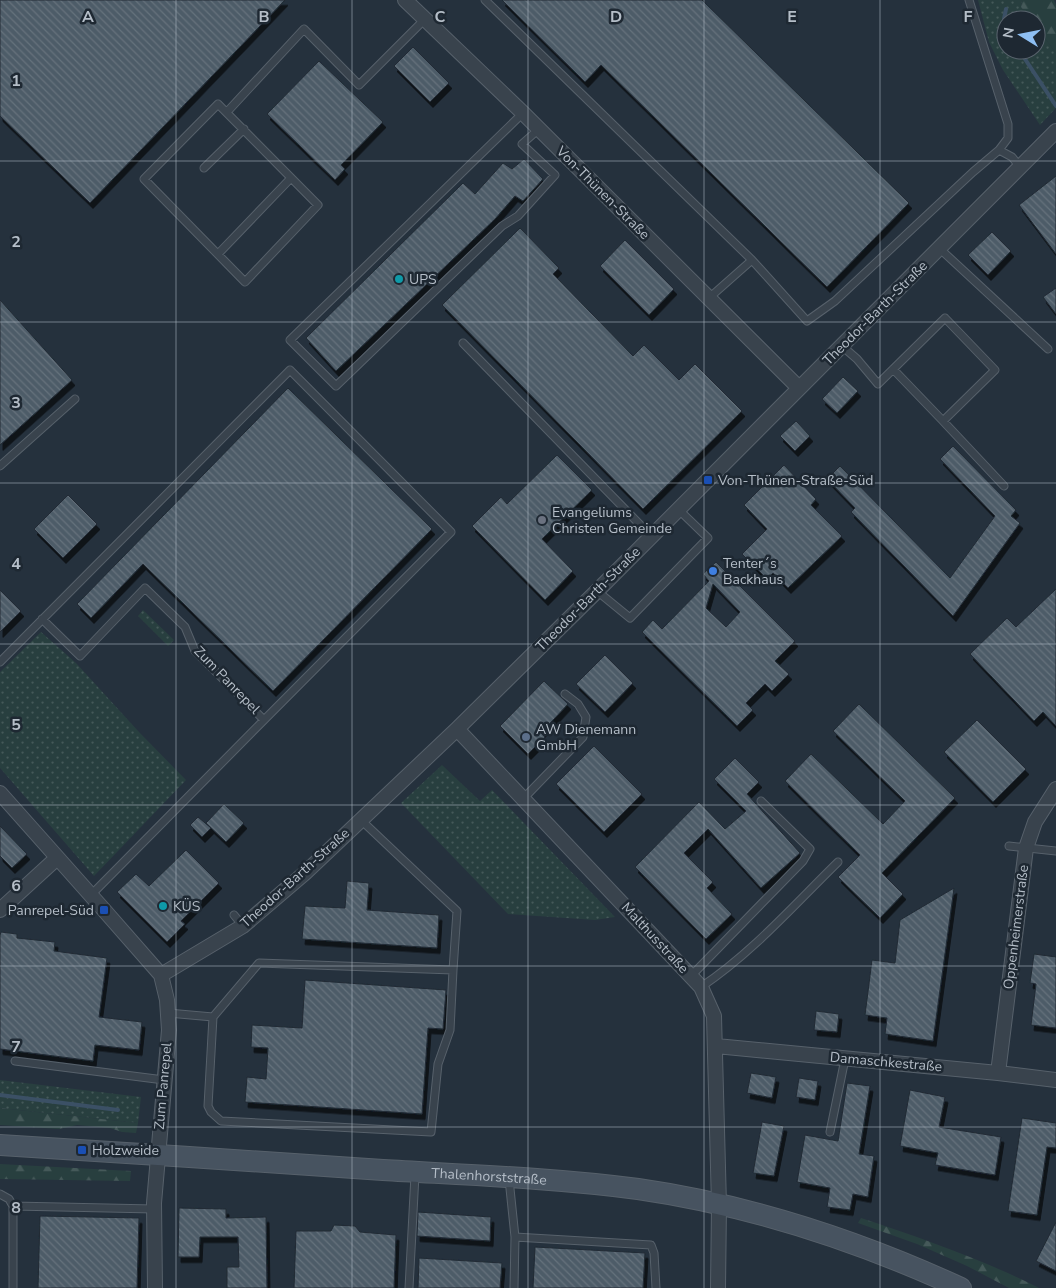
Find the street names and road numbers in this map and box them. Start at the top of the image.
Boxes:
street label: Von-Thünen-Straße [551,141,654,244]
street label: Theodor-Barth-Straße [818,256,932,370]
street label: Theodor-Barth-Straße [531,542,645,656]
street label: Zum Panrepel [190,642,265,719]
street label: Theodor-Barth-Straße [236,824,354,932]
street label: Oppenheimerstraße [999,864,1033,990]
street label: Malthusstraße [617,898,693,978]
street label: Zum Panrepel [150,1041,176,1130]
street label: Damaschkestraße [829,1048,943,1076]
street label: Thalenhorststraße [431,1163,547,1189]

